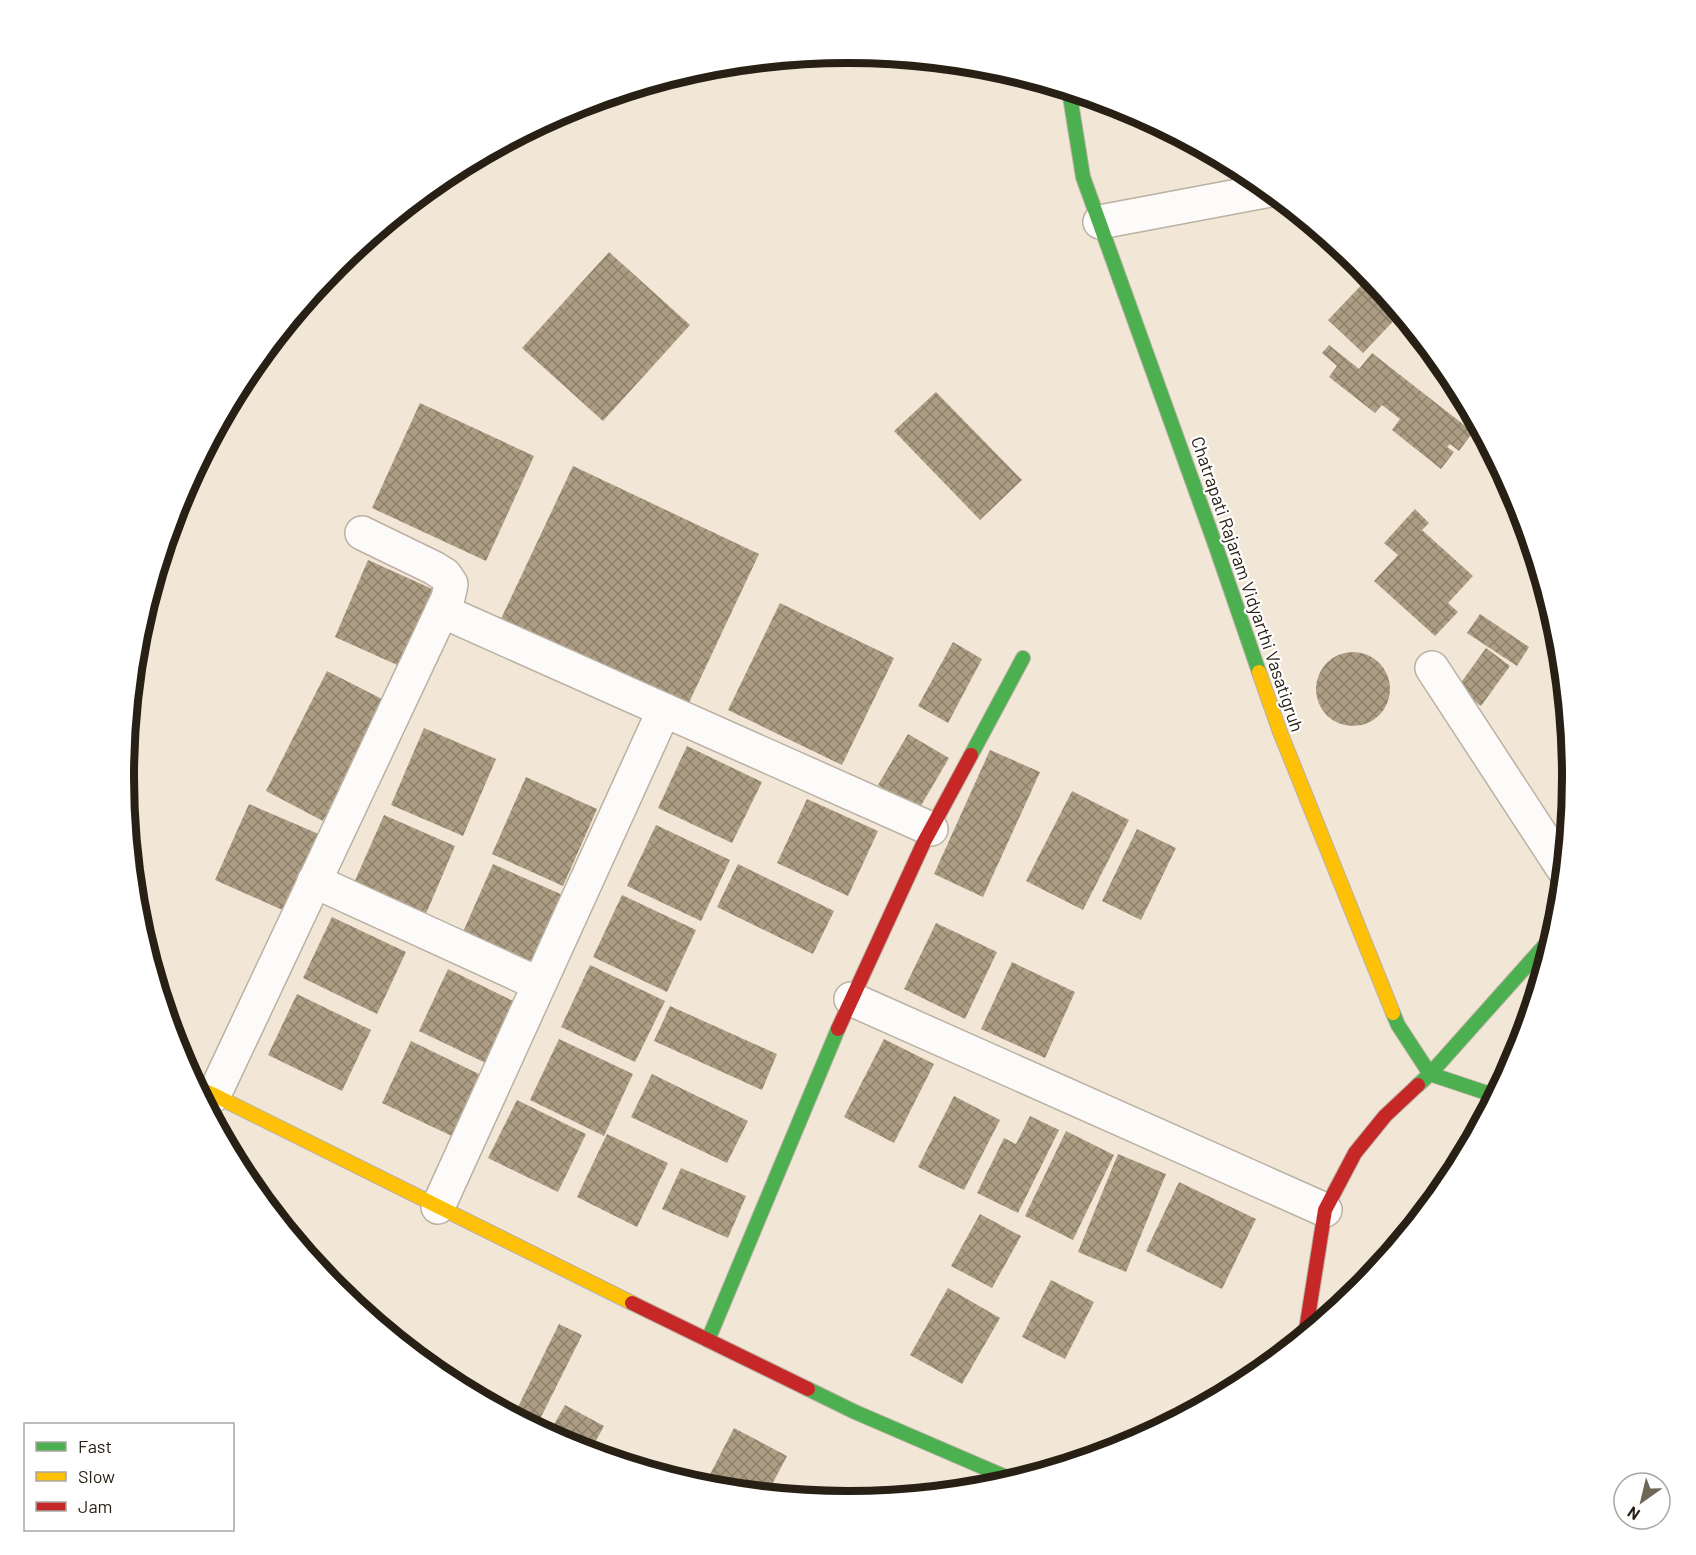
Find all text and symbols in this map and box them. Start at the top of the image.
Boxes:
street label: Chatrapati Rajaram Vidyarthi Vasatigruh [1187,433,1309,735]
legend [24,1423,234,1531]
text: Fast [78,1435,112,1457]
text: Slow [78,1465,115,1487]
north arrow [1612,1471,1672,1531]
text: Jam [78,1495,112,1517]
text: N [1624,1503,1643,1525]

